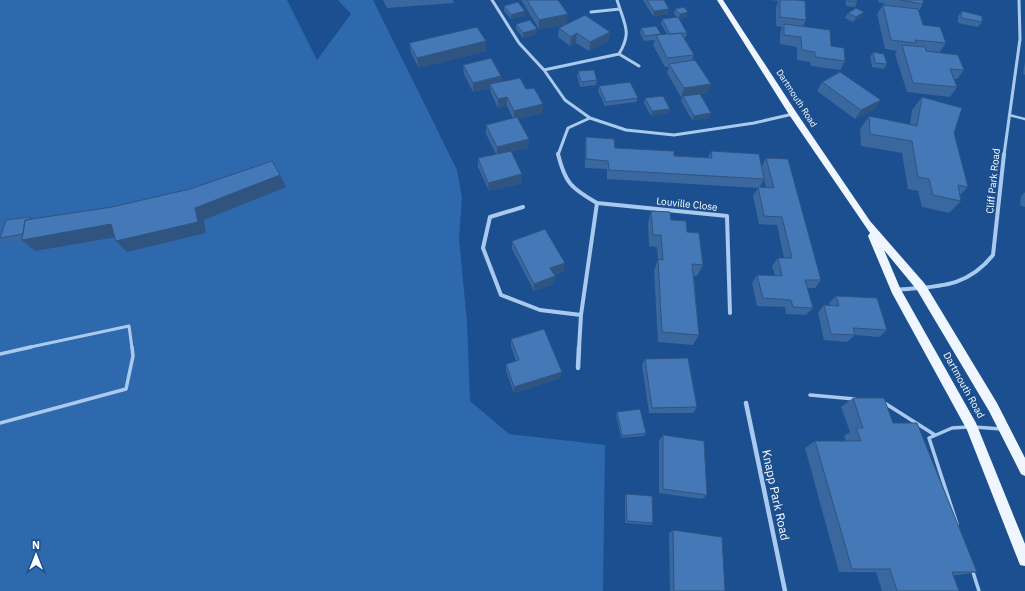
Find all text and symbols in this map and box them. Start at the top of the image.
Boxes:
street label: Dartmouth Road [774,67,820,129]
street label: Cliff Park Road [983,148,1003,214]
street label: Louville Close [656,194,719,214]
street label: Dartmouth Road [940,350,988,420]
street label: Knapp Park Road [759,448,793,542]
north arrow [16,535,56,575]
text: N [32,538,40,552]

